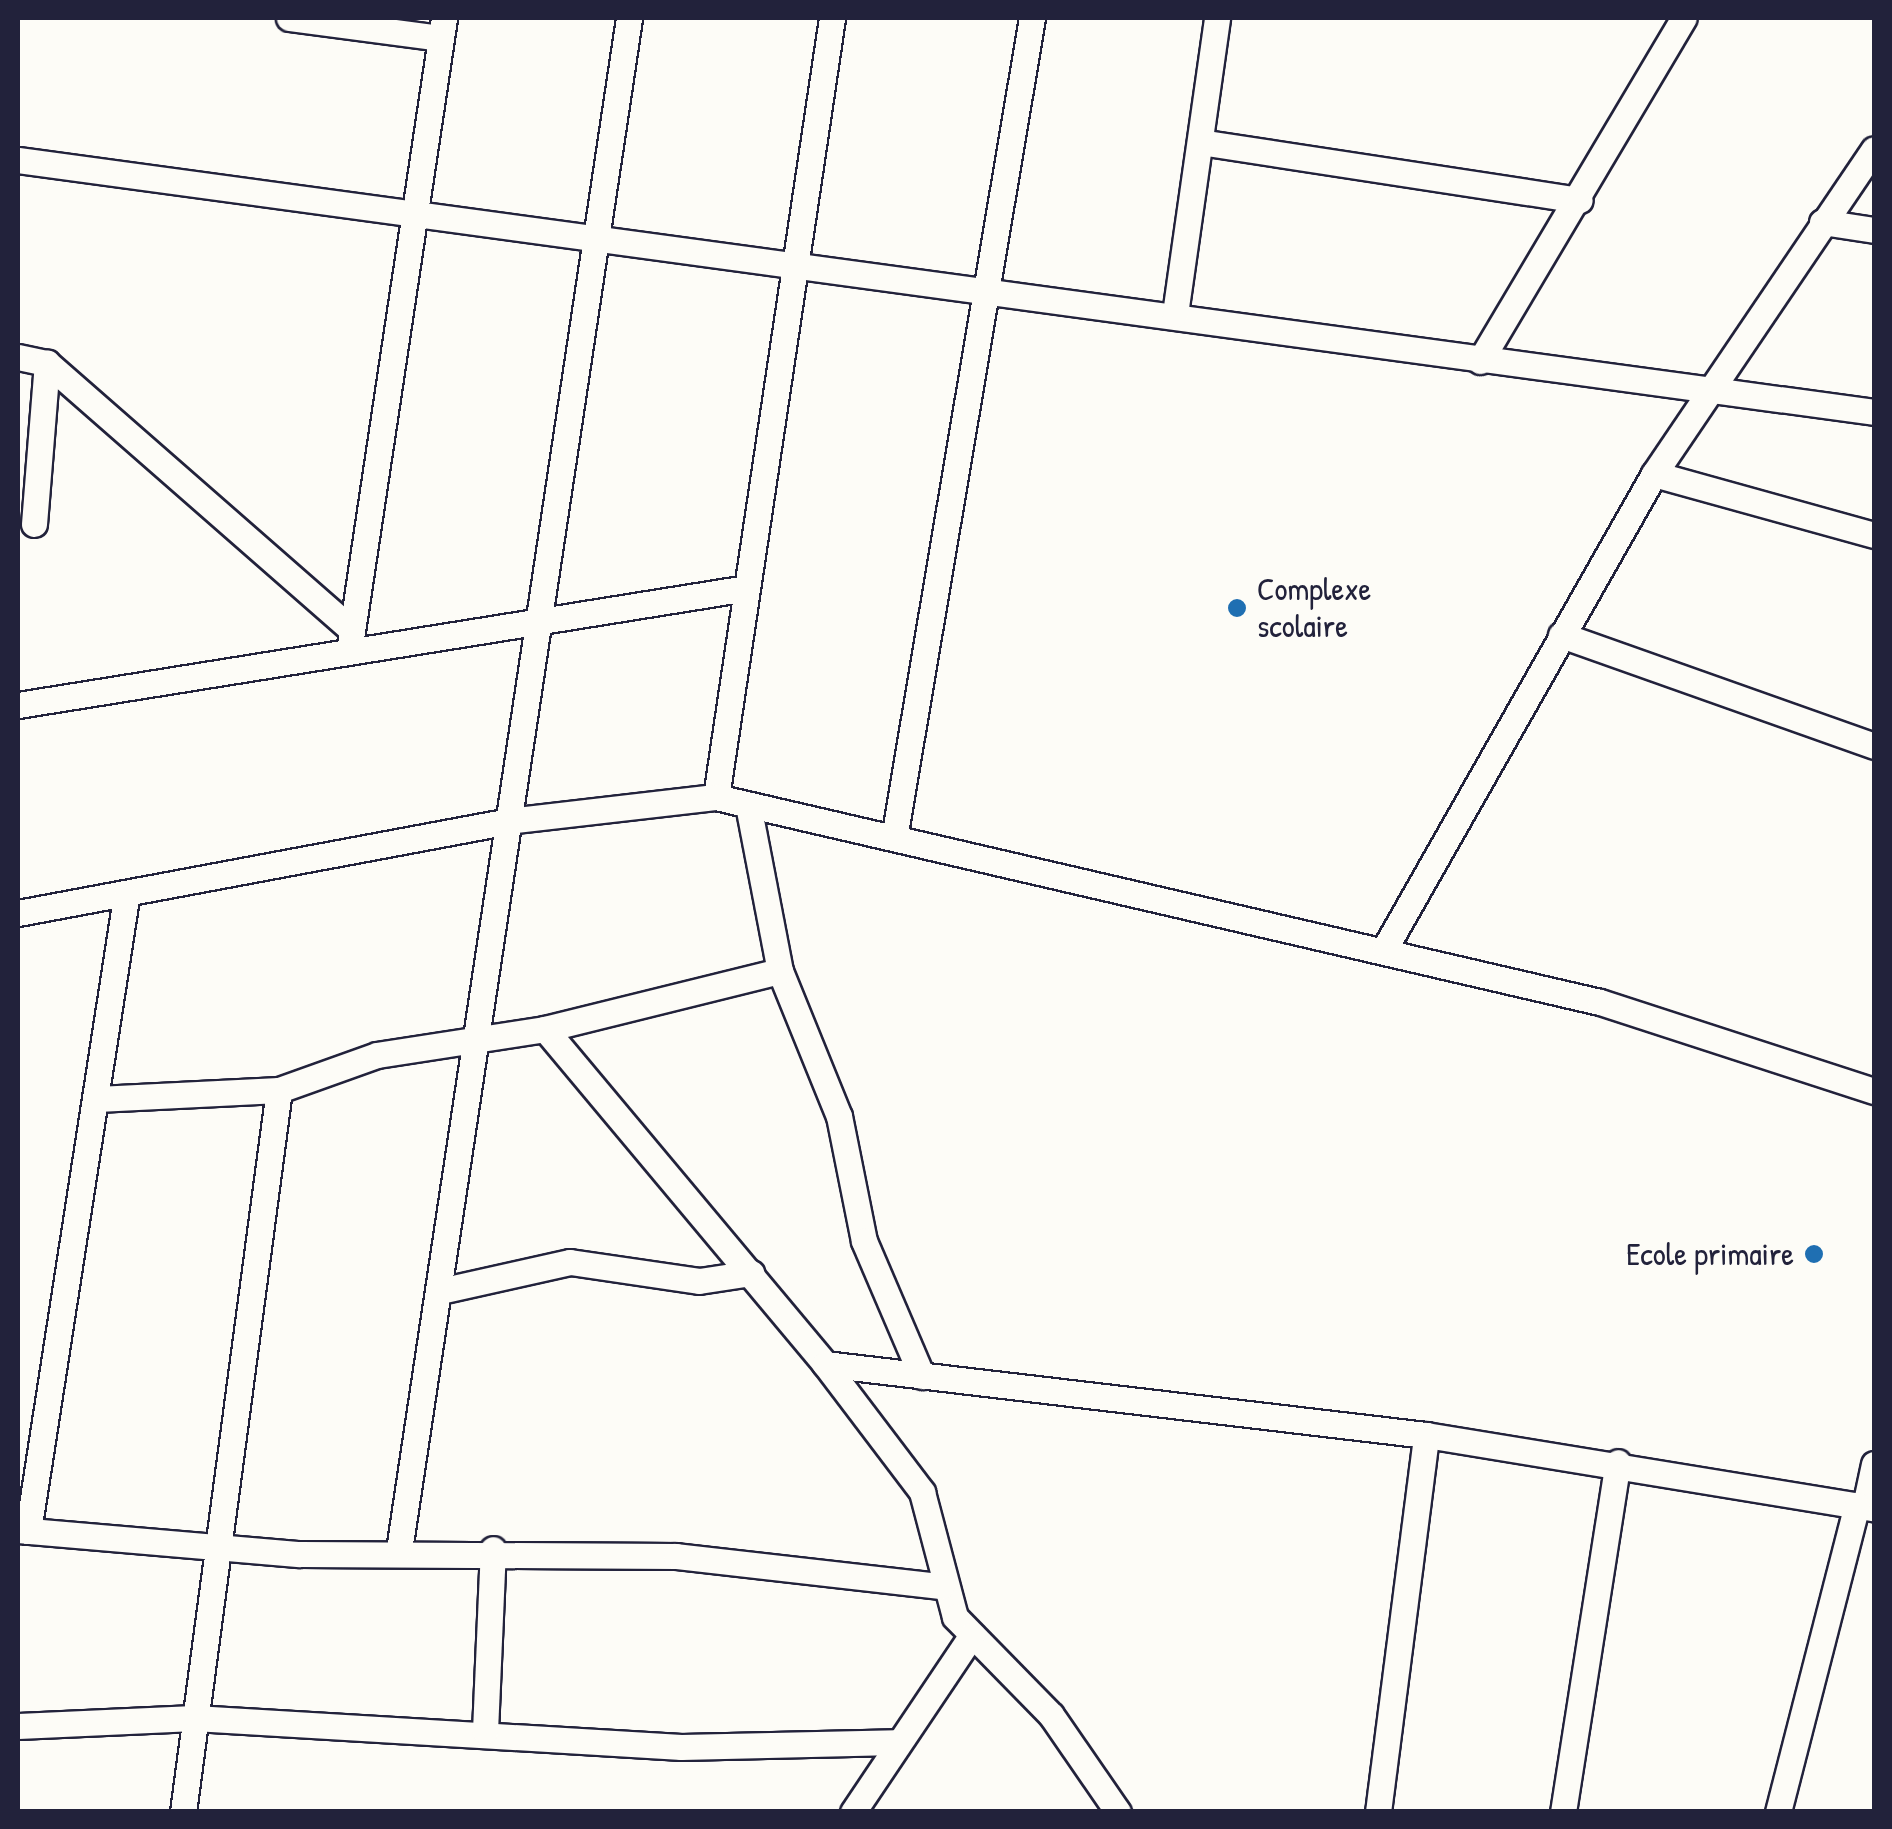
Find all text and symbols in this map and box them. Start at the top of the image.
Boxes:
place label: Complexe scolaire [1257,571,1371,646]
marker: Complexe scolaire [1226,597,1248,619]
place label: Ecole primaire [1626,1235,1794,1273]
marker: Ecole primaire [1803,1243,1825,1265]

